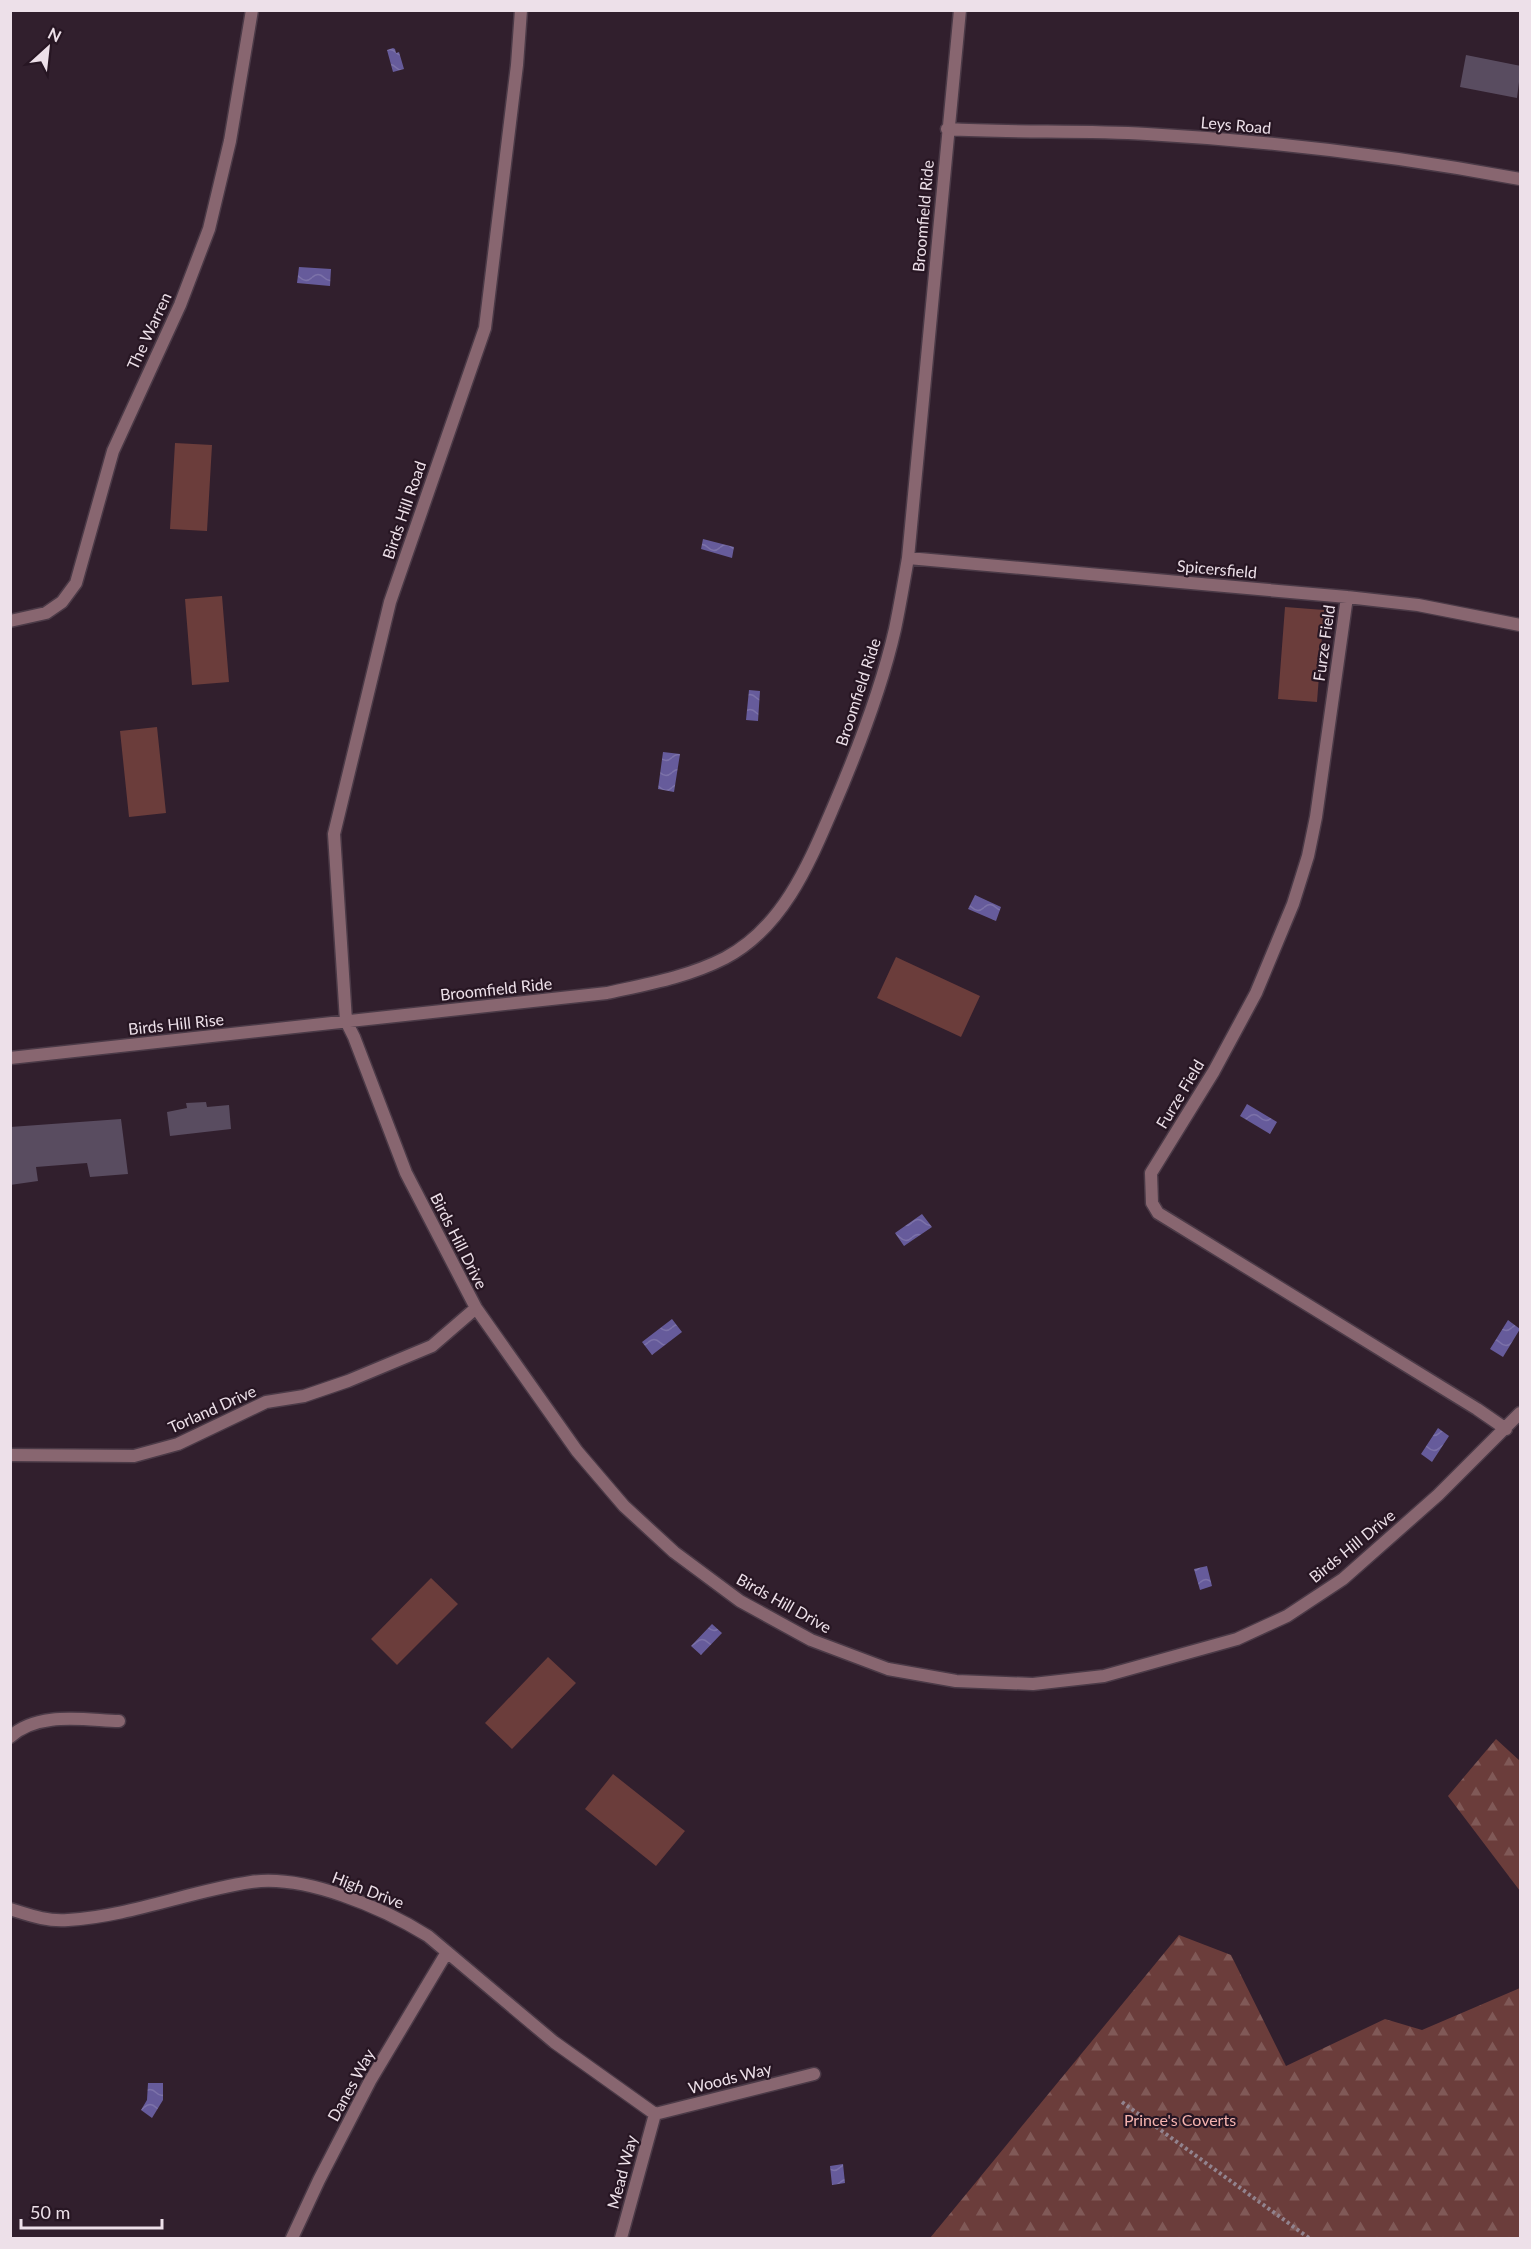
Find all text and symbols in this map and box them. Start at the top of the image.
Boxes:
north arrow [18,18,78,78]
text: N [45,23,65,45]
street label: Leys Road [1200,112,1272,137]
street label: Broomfield Ride [908,159,937,273]
street label: The Warren [122,289,175,372]
street label: Birds Hill Road [378,458,429,561]
street label: Spicersfield [1176,556,1258,581]
street label: Furze Field [1309,604,1338,682]
street label: Broomfield Ride [831,635,884,748]
street label: Broomfield Ride [439,973,553,1004]
street label: Birds Hill Rise [127,1009,225,1038]
street label: Furze Field [1152,1056,1208,1132]
street label: Birds Hill Drive [427,1190,492,1292]
street label: Torland Drive [165,1381,259,1436]
street label: Birds Hill Drive [1305,1505,1399,1586]
street label: Birds Hill Drive [734,1569,835,1636]
street label: High Drive [330,1867,407,1912]
street label: Danes Way [323,2045,379,2124]
street label: Woods Way [686,2058,774,2097]
park label: Prince's Coverts [1124,2110,1236,2129]
street label: Mead Way [603,2132,641,2211]
scale bar [21,2192,162,2230]
text: 50 m [30,2201,70,2223]

